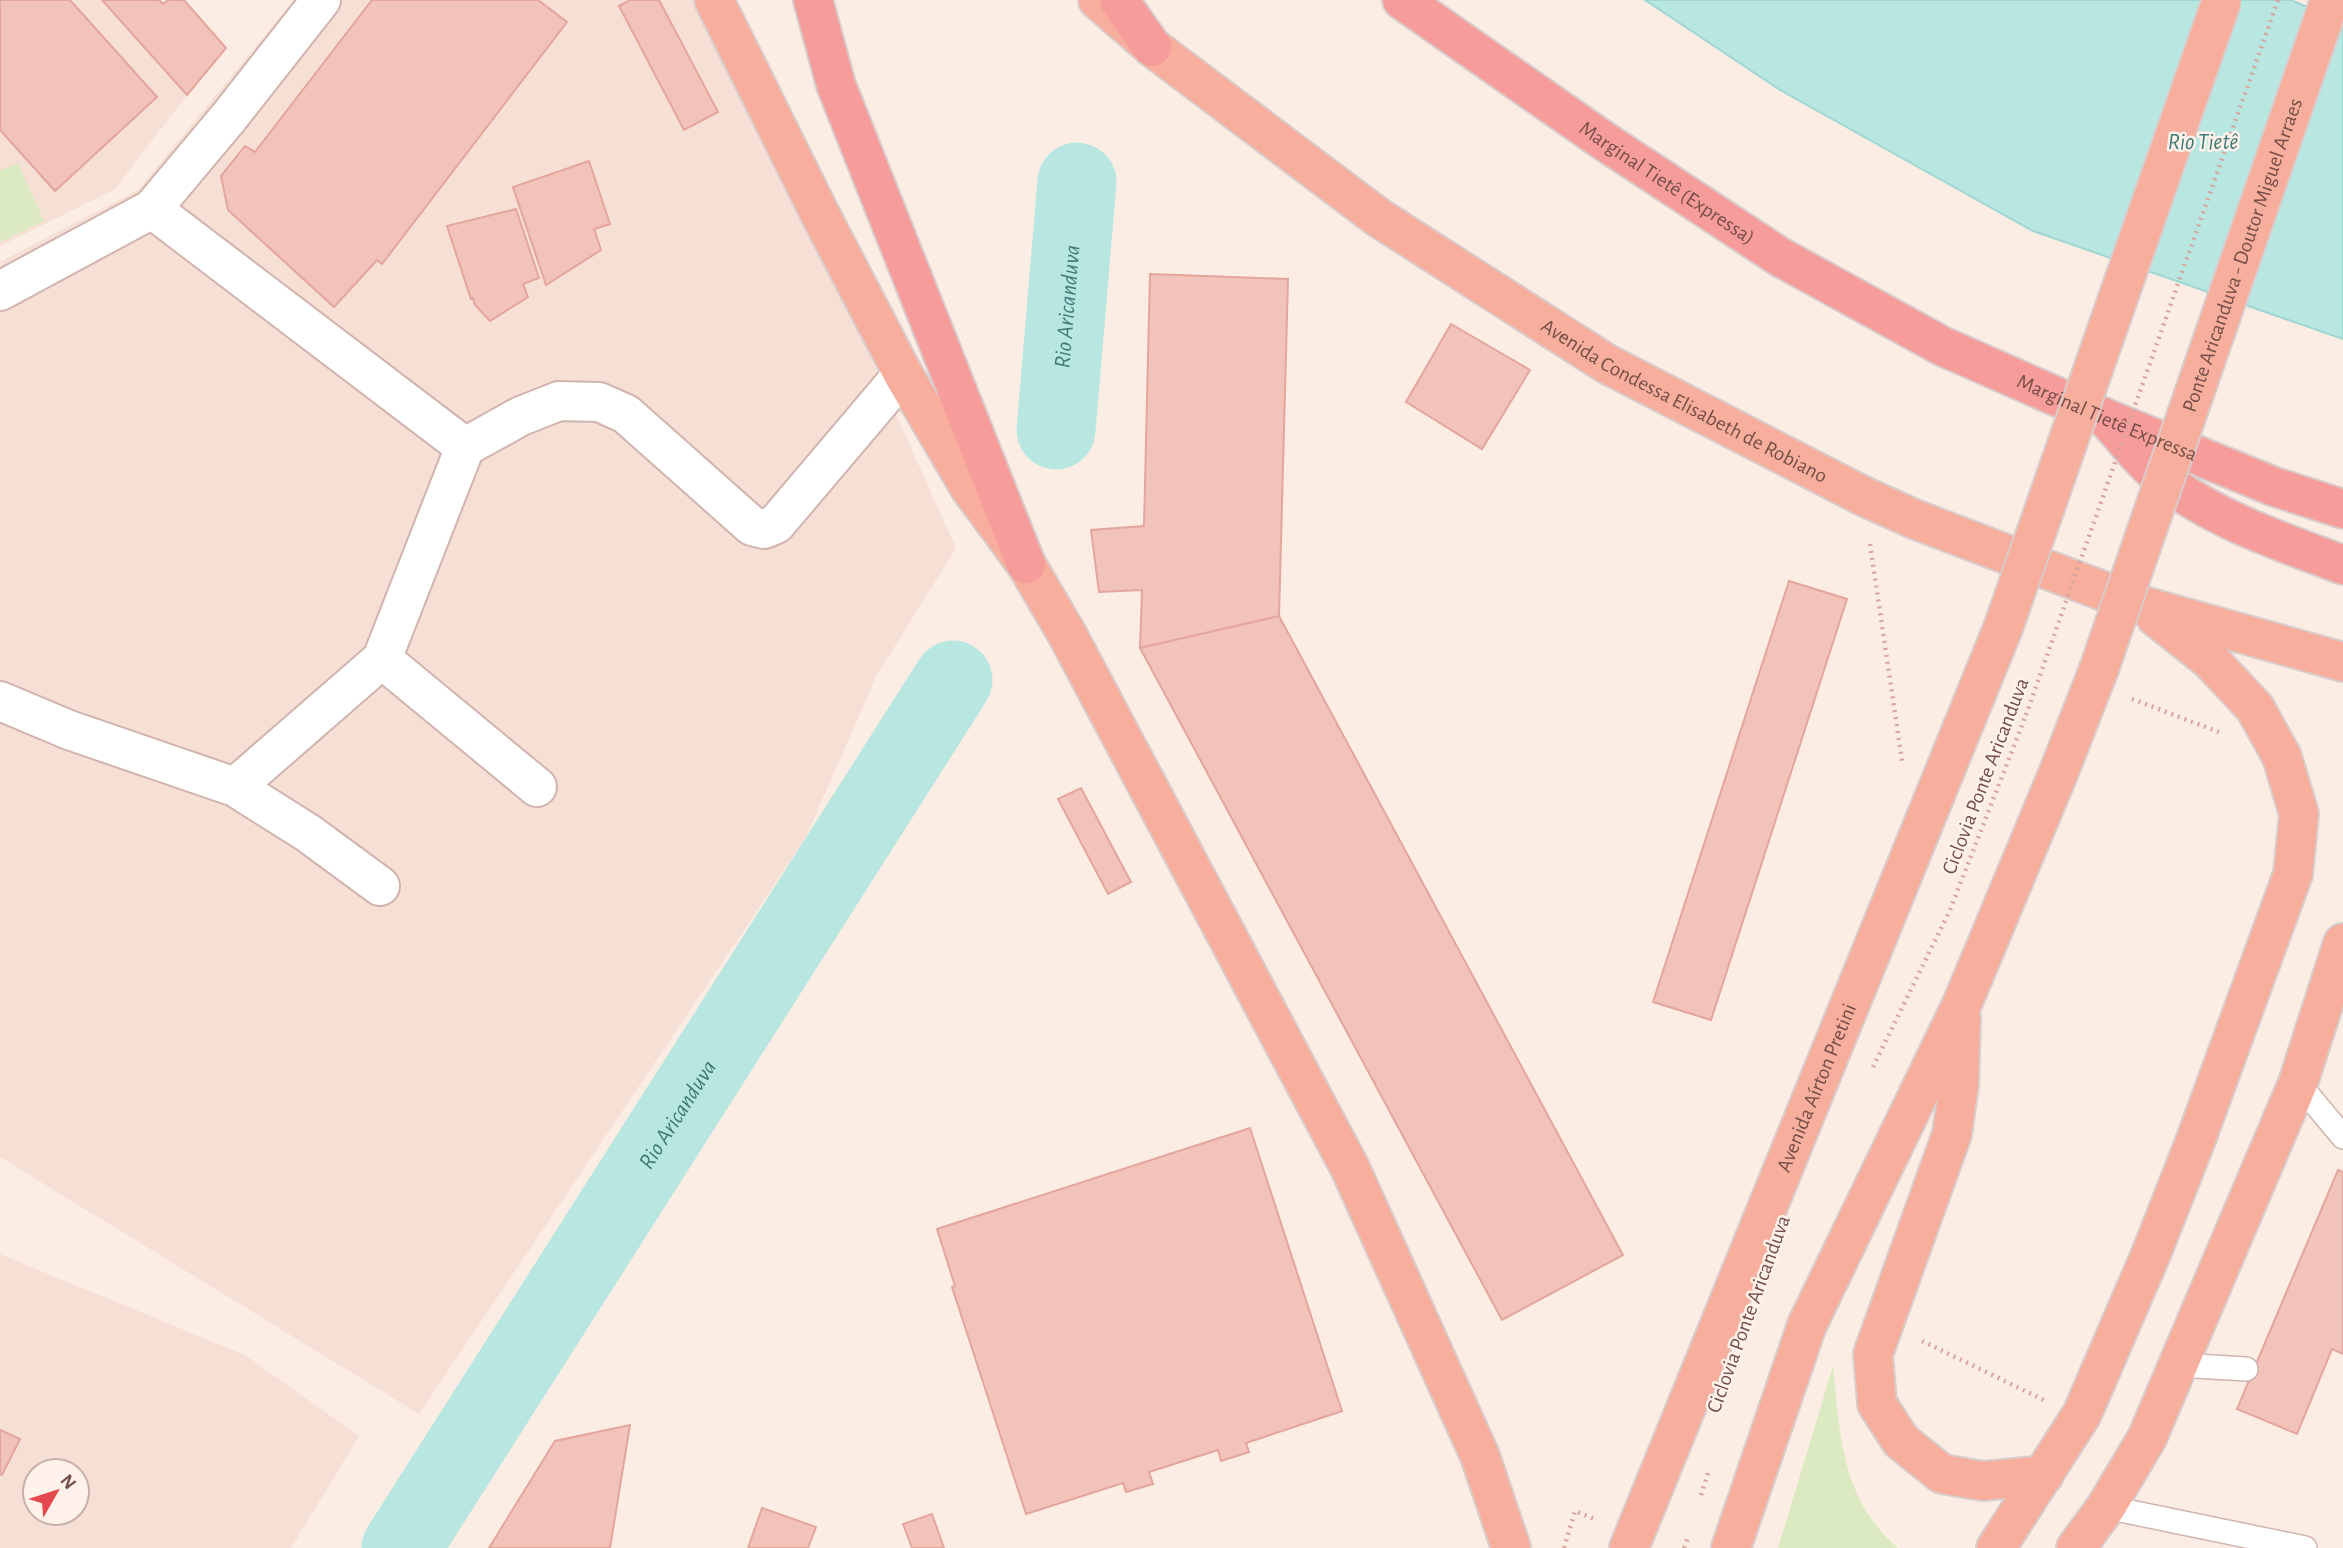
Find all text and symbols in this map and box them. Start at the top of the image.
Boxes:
street label: Ponte Aricanduva - Doutor Miguel Arraes [2179,96,2306,415]
street label: Marginal Tietê (Expressa) [1575,117,1759,248]
water label: Rio Tietê [2168,131,2239,154]
water label: Rio Aricanduva [1051,244,1085,369]
street label: Avenida Condessa Elisabeth de Robiano [1537,315,1831,487]
street label: Marginal Tietê Expressa [2014,371,2200,465]
street label: Ciclovia Ponte Aricanduva [1938,675,2033,877]
street label: Avenida Aírton Pretini [1773,1001,1860,1175]
water label: Rio Aricanduva [635,1057,721,1174]
street label: Ciclovia Ponte Aricanduva [1703,1212,1794,1416]
north arrow [21,1457,91,1527]
text: N [57,1471,80,1493]

